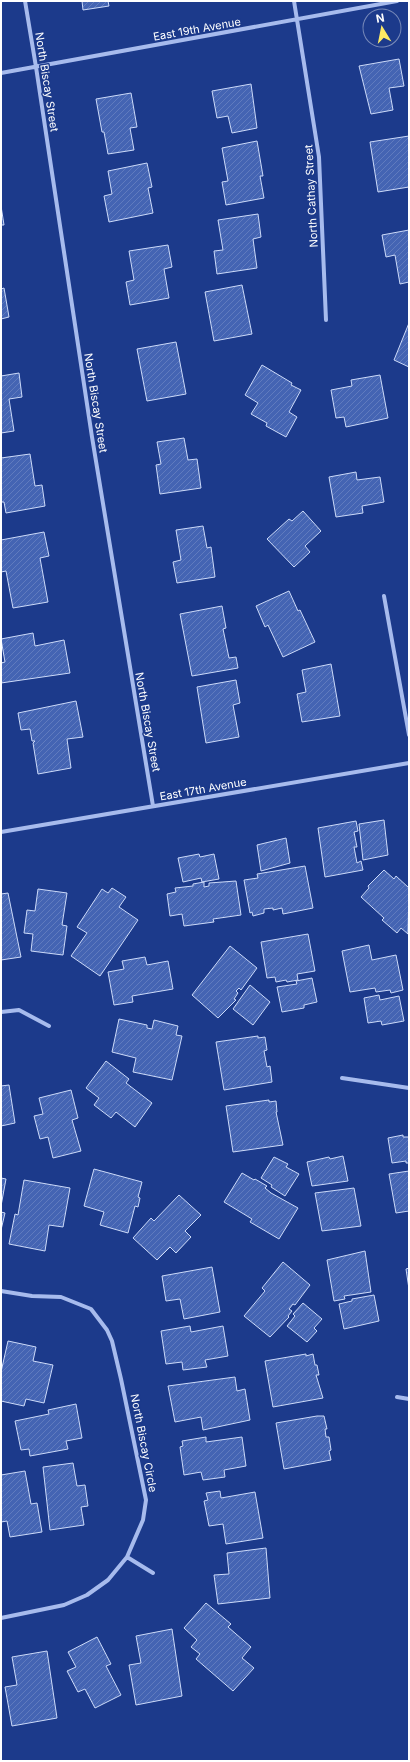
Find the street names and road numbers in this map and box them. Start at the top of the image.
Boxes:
street label: East 19th Avenue [152,14,242,44]
street label: North Biscay Street [32,31,62,133]
street label: North Cathay Street [301,144,321,248]
street label: North Biscay Street [81,352,111,454]
street label: North Biscay Street [132,671,164,773]
street label: East 17th Avenue [159,774,247,804]
street label: North Biscay Circle [128,1393,160,1493]

